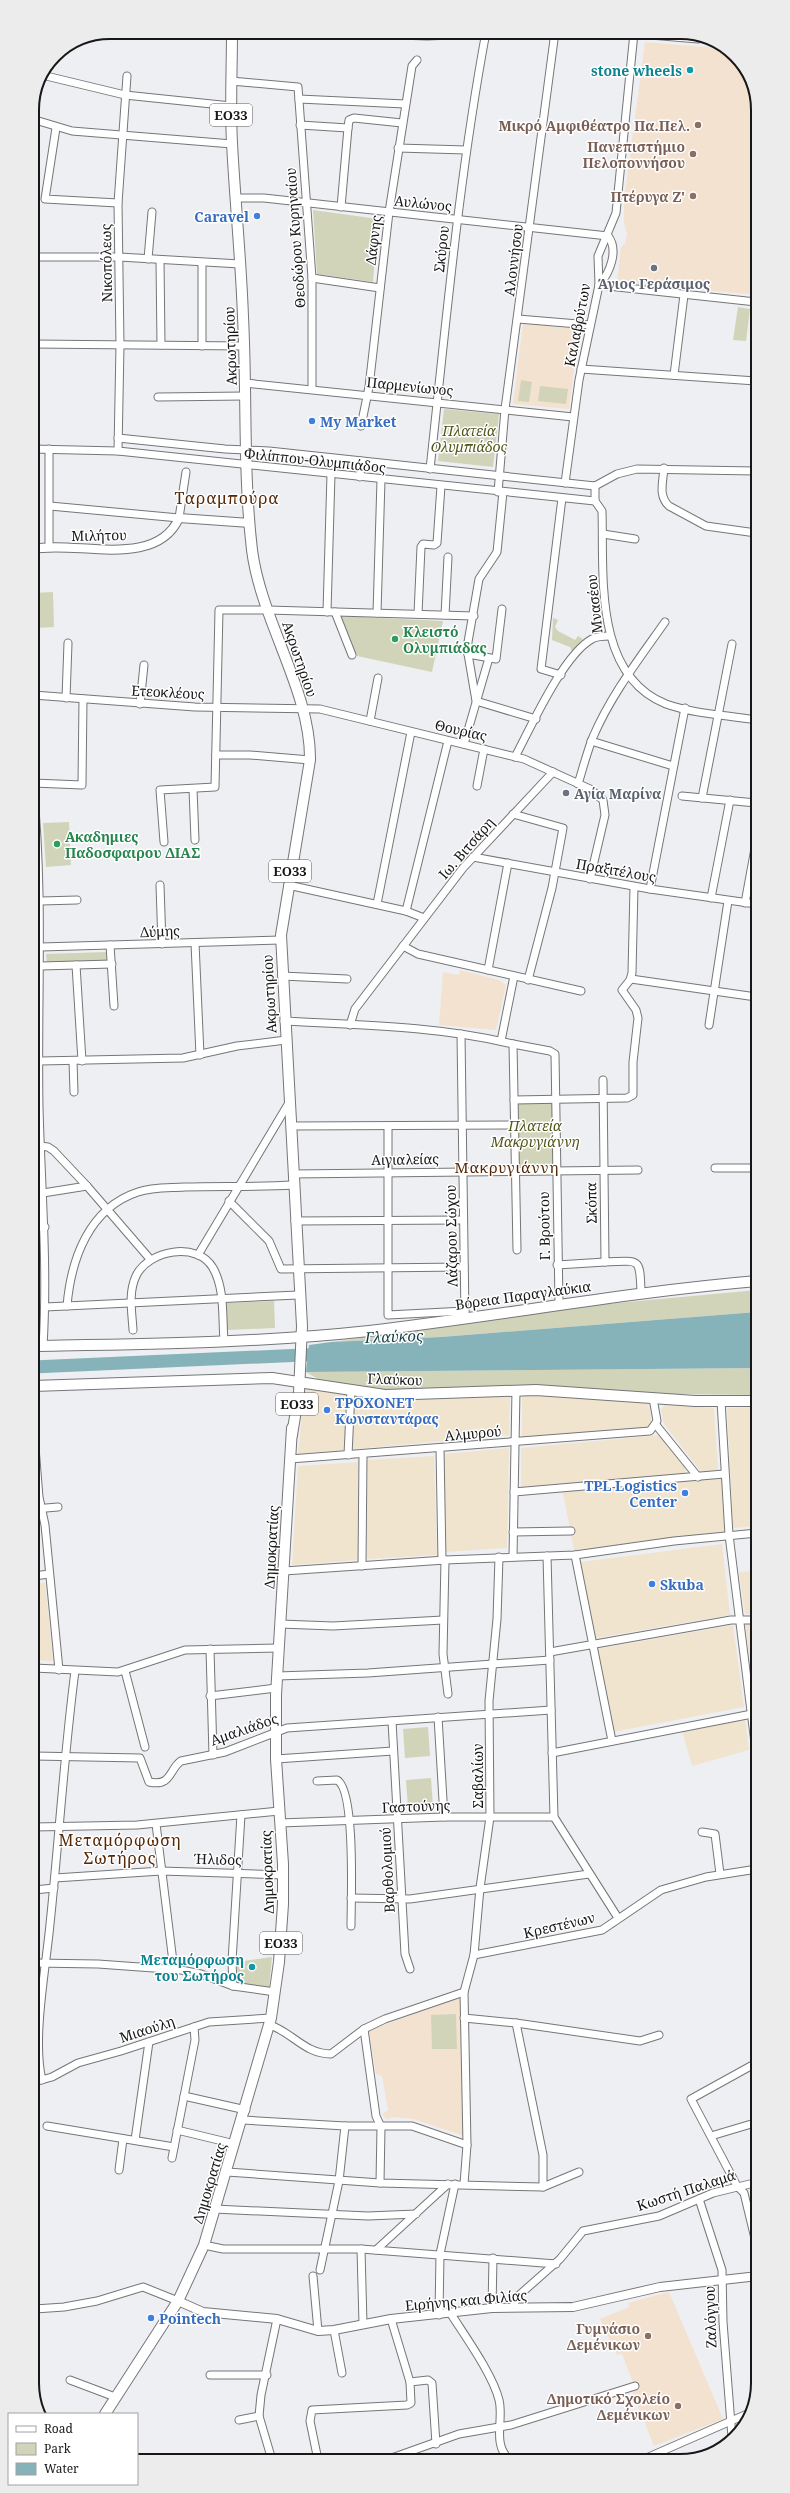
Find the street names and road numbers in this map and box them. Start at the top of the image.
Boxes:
road number: ΕΟ33 [210,104,252,126]
street label: Θεοδώρου Κυρηναίου [281,167,309,309]
street label: Αυλώνος [393,191,453,215]
street label: Δάφνης [361,214,386,266]
street label: Νικοπόλεως [96,223,116,302]
street label: Αλοννήσου [499,223,527,297]
street label: Σκύρου [429,225,453,273]
street label: Καλαβρύτων [560,282,594,368]
street label: Ακρωτηρίου [219,306,241,386]
street label: Παρμενίωνος [366,372,455,400]
street label: Φιλίππου-Ολυμπιάδος [243,443,387,477]
street label: Μιλήτου [71,525,127,545]
street label: Μνασέου [581,573,607,635]
street label: Ακρωτηρίου [278,619,322,699]
street label: Ετεοκλέους [131,681,205,703]
street label: Θουρίας [433,715,489,745]
street label: Ιω. Βιτσάρη [434,813,498,883]
street label: Πραξιτέλους [575,854,658,886]
road number: ΕΟ33 [269,860,311,882]
street label: Δύμης [140,921,180,941]
street label: Ακρωτηρίου [257,954,281,1034]
street label: Αιγιαλείας [371,1149,439,1169]
street label: Σκόπα [581,1182,601,1224]
street label: Λάζαρου Σώχου [441,1185,461,1287]
street label: Γ. Βρούτου [534,1191,554,1261]
street label: Βόρεια Παραγλαύκια [454,1276,592,1314]
street label: Γλαύκου [367,1369,423,1389]
road number: ΕΟ33 [276,1393,318,1415]
street label: Αλμυρού [444,1421,502,1445]
street label: Δημοκρατίας [259,1504,283,1589]
street label: Αμαλιάδος [208,1708,281,1749]
street label: Σαβαλίων [468,1744,487,1808]
street label: Γαστούνης [381,1795,451,1817]
street label: Βαρθολομιού [375,1827,399,1913]
street label: Δημοκρατίας [256,1830,278,1914]
street label: Ήλιδος [193,1849,243,1869]
street label: Κρεστένων [521,1908,597,1942]
road number: ΕΟ33 [260,1932,302,1954]
street label: Μιαούλη [117,2011,177,2047]
street label: Δημοκρατίας [188,2140,230,2226]
street label: Κωστή Παλαμά [634,2165,738,2215]
street label: Ειρήνης και Φιλίας [404,2285,528,2315]
street label: Ζαλόγγου [699,2285,721,2349]

